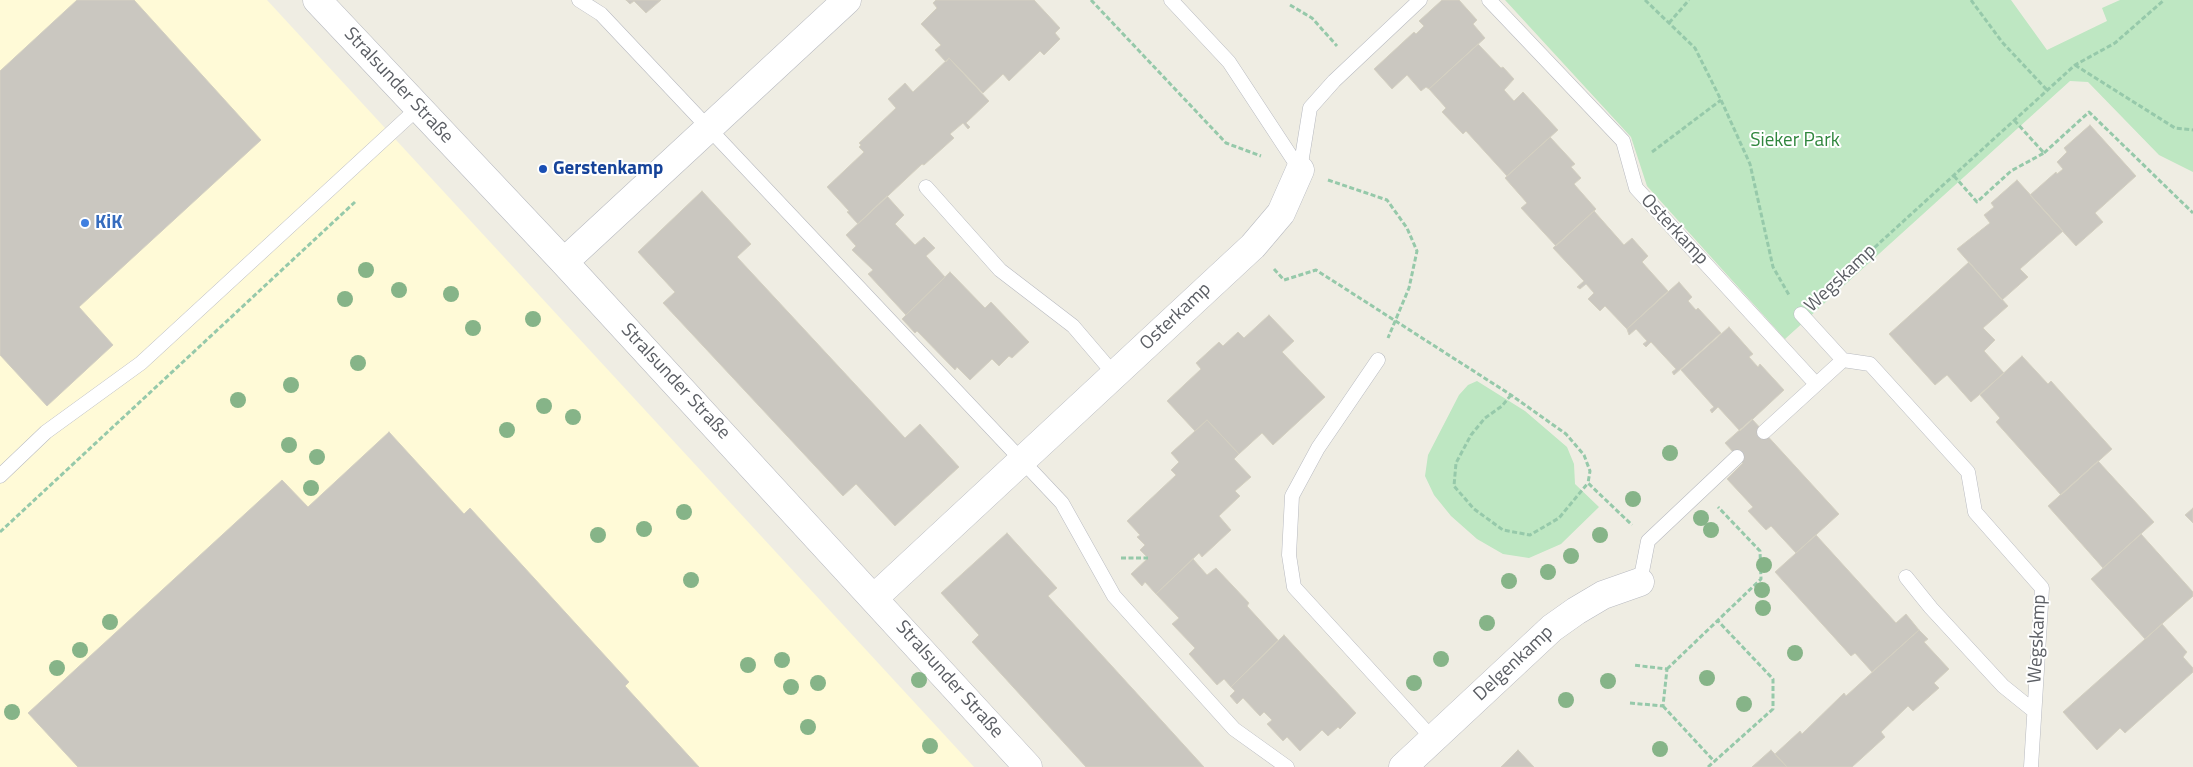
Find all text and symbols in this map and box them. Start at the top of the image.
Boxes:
street label: Stralsunder Straße [338,23,458,149]
park label: Sieker Park [1750,130,1840,152]
place label: Gerstenkamp [553,158,663,180]
marker: Gerstenkamp [537,163,549,175]
street label: Osterkamp [1635,190,1713,270]
place label: KiK [95,212,122,234]
marker: KiK [79,217,91,229]
street label: Wegskamp [1801,240,1881,318]
street label: Osterkamp [1136,278,1216,356]
street label: Stralsunder Straße [615,319,735,445]
street label: Wegskamp [2024,594,2052,684]
street label: Stralsunder Straße [890,617,1008,743]
street label: Delgenkamp [1470,621,1558,707]

